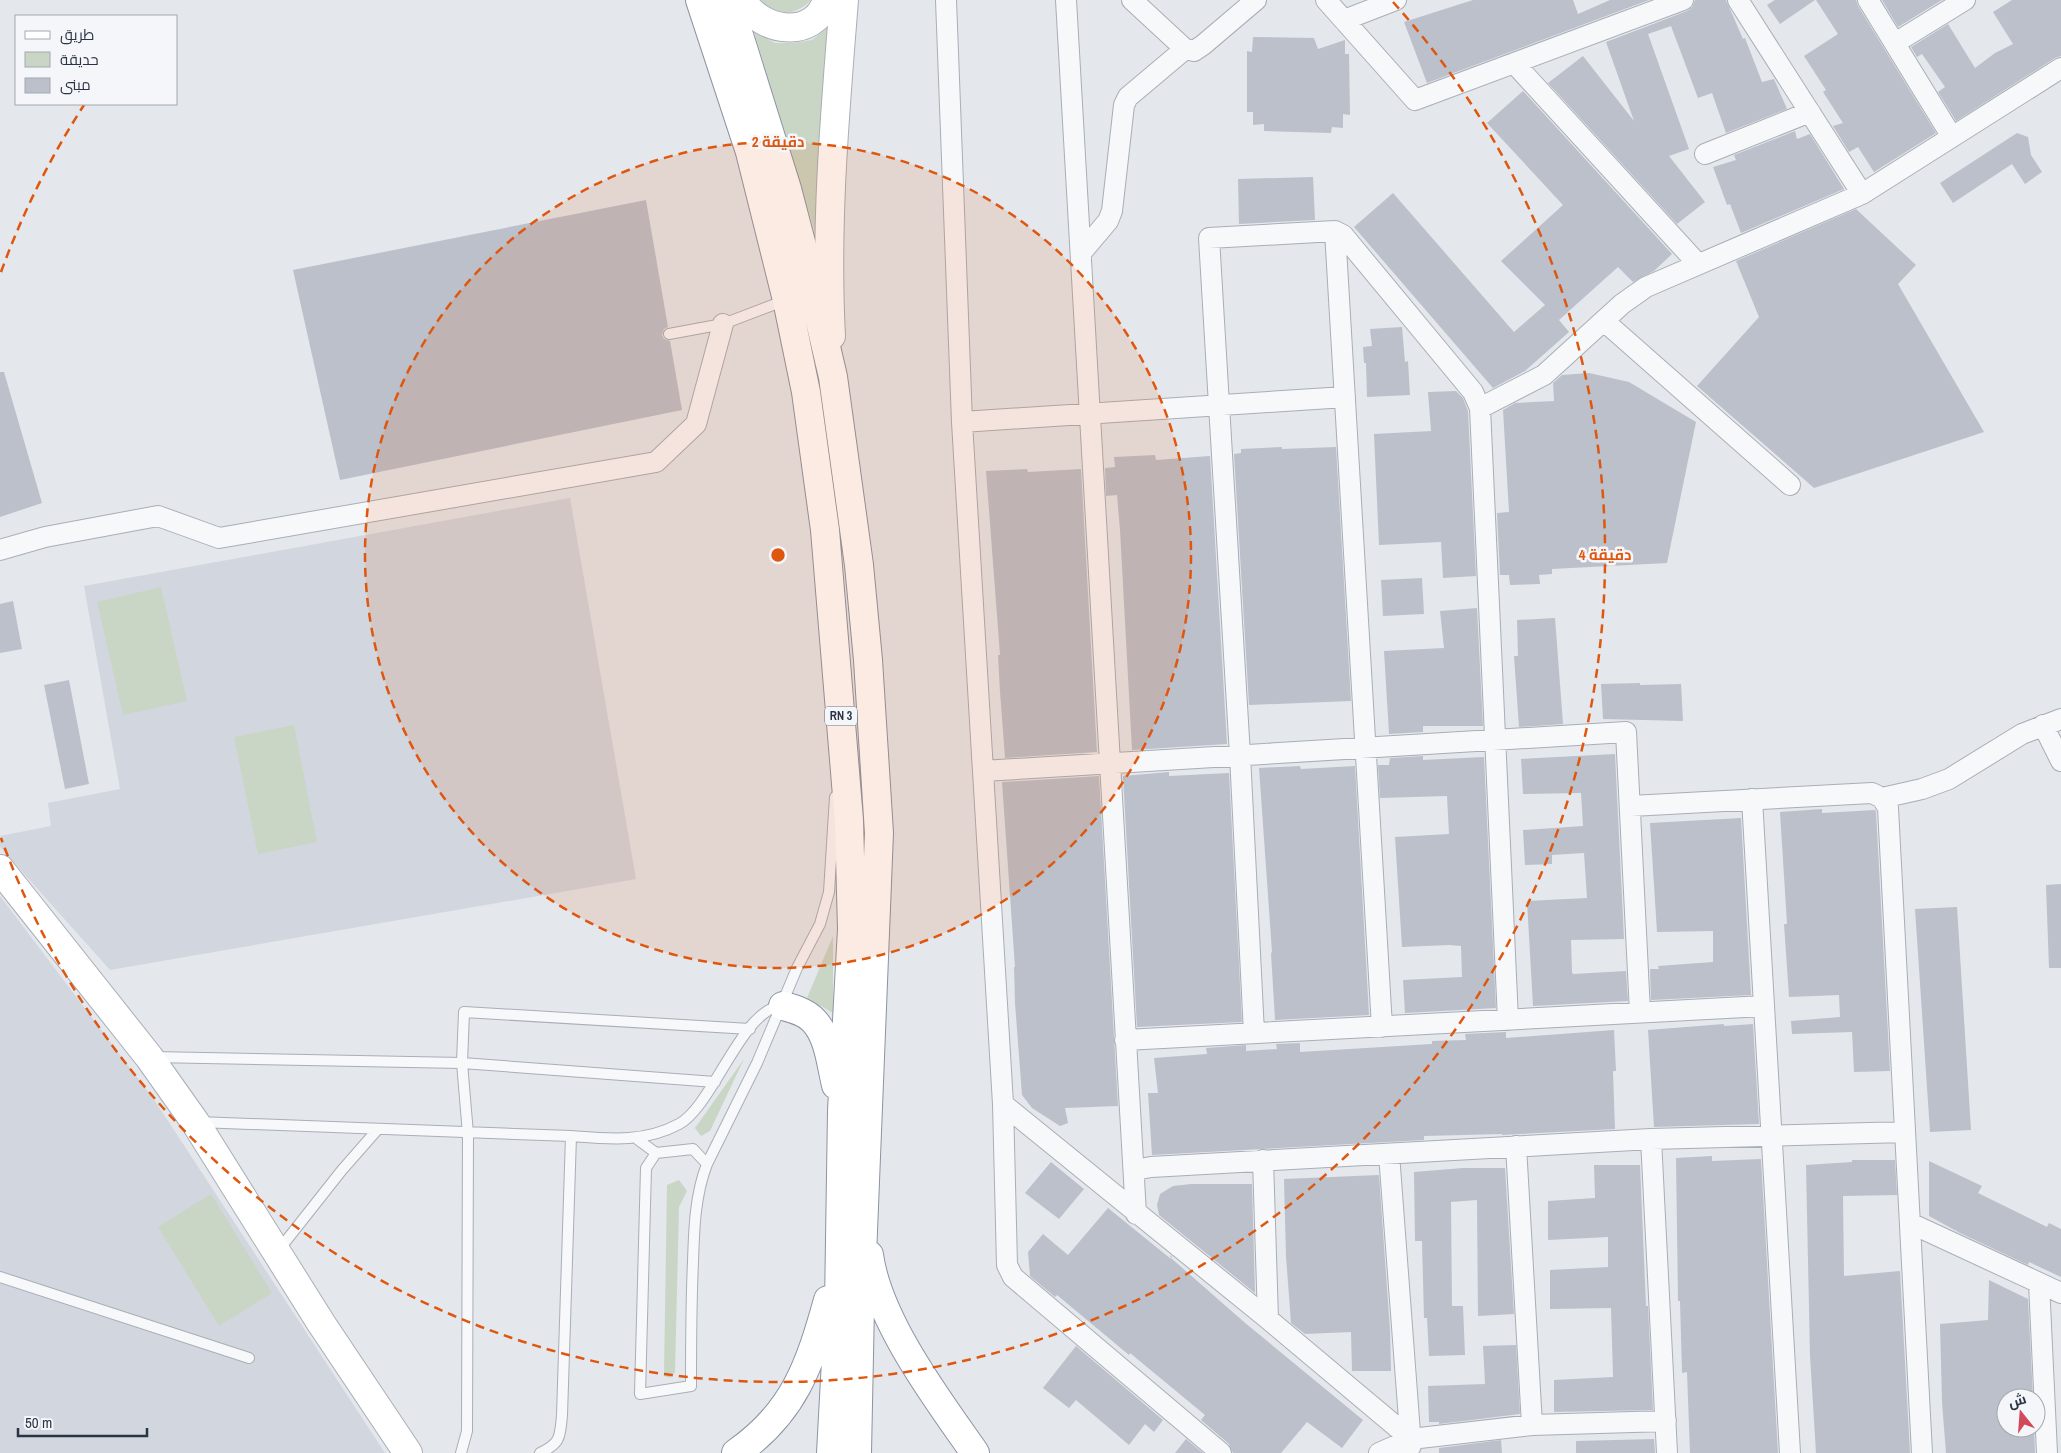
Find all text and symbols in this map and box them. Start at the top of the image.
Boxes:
legend [15,15,178,105]
text: طريق [60,24,94,45]
text: حديقة [60,49,99,70]
text: مبنى [60,74,91,95]
text: 2 دقيقة [752,131,804,152]
text: 4 دقيقة [1579,544,1631,565]
centre of rings [769,546,787,564]
road number: RN 3 [825,706,857,726]
north arrow [1996,1388,2046,1438]
text: ش [2006,1389,2028,1412]
scale bar [18,1406,146,1438]
text: 50 m [25,1412,52,1433]

